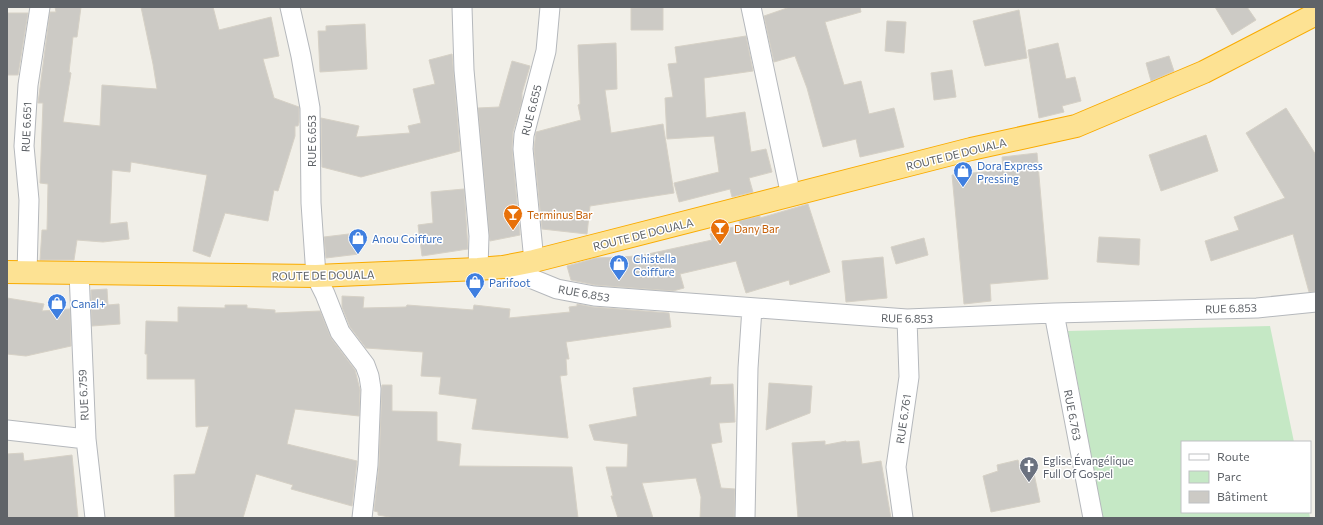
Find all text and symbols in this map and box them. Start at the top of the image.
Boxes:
street label: RUE 6.655 [518,83,544,137]
street label: RUE 6.651 [19,102,33,152]
street label: RUE 6.653 [305,115,318,167]
street label: ROUTE DE DOUALA [904,135,1008,173]
place label: Dora Express Pressing [977,159,1043,185]
shop icon: Dora Express Pressing [952,160,974,188]
bar icon: Terminus Bar [502,203,524,231]
place label: Terminus Bar [527,208,593,221]
street label: ROUTE DE DOUALA [591,215,695,253]
bar icon: Dany Bar [709,217,731,245]
place label: Dany Bar [734,222,780,235]
shop icon: Anou Coiffure [347,227,369,255]
place label: Anou Coiffure [372,232,442,245]
place label: Chistella Coiffure [633,252,676,278]
shop icon: Chistella Coiffure [608,253,630,281]
street label: ROUTE DE DOUALA [271,268,375,282]
shop icon: Parifoot [464,271,486,299]
place label: Parifoot [489,276,531,289]
street label: RUE 6.853 [557,282,611,304]
shop icon: Canal+ [46,292,68,320]
place label: Canal+ [71,297,106,310]
street label: RUE 6.853 [1205,301,1257,315]
street label: RUE 6.853 [881,311,933,325]
street label: RUE 6.759 [75,369,91,421]
street label: RUE 6.763 [1062,388,1084,442]
street label: RUE 6.761 [893,393,913,445]
legend [1181,441,1311,513]
text: Route [1217,449,1250,463]
place label: Eglise Évangélique Full Of Gospel [1043,453,1134,480]
church icon: Eglise Évangélique Full Of Gospel [1018,455,1040,483]
text: Parc [1217,469,1241,483]
text: Bâtiment [1217,489,1268,503]

